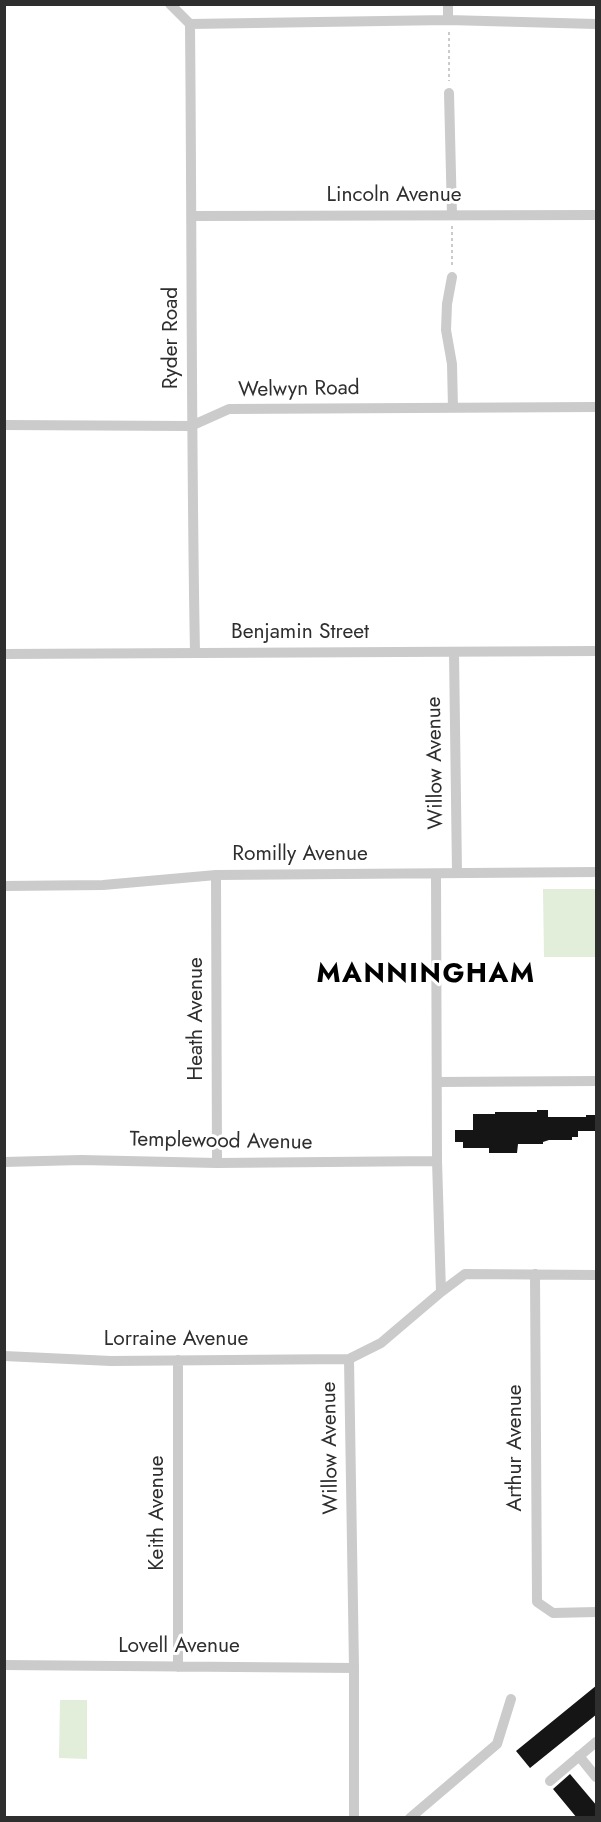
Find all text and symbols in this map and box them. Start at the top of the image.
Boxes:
street label: Lincoln Avenue [326,183,462,209]
street label: Ryder Road [159,287,185,389]
street label: Welwyn Road [238,376,360,404]
street label: Benjamin Street [231,620,369,646]
street label: Willow Avenue [422,696,450,830]
street label: Romilly Avenue [232,842,368,868]
street label: Heath Avenue [184,957,210,1081]
district label: MANNINGHAM [317,959,535,991]
street label: Templewood Avenue [129,1128,313,1156]
street label: Lorraine Avenue [104,1327,248,1353]
street label: Willow Avenue [317,1381,345,1515]
street label: Arthur Avenue [503,1384,529,1512]
street label: Keith Avenue [145,1455,171,1571]
street label: Lovell Avenue [118,1634,240,1660]

